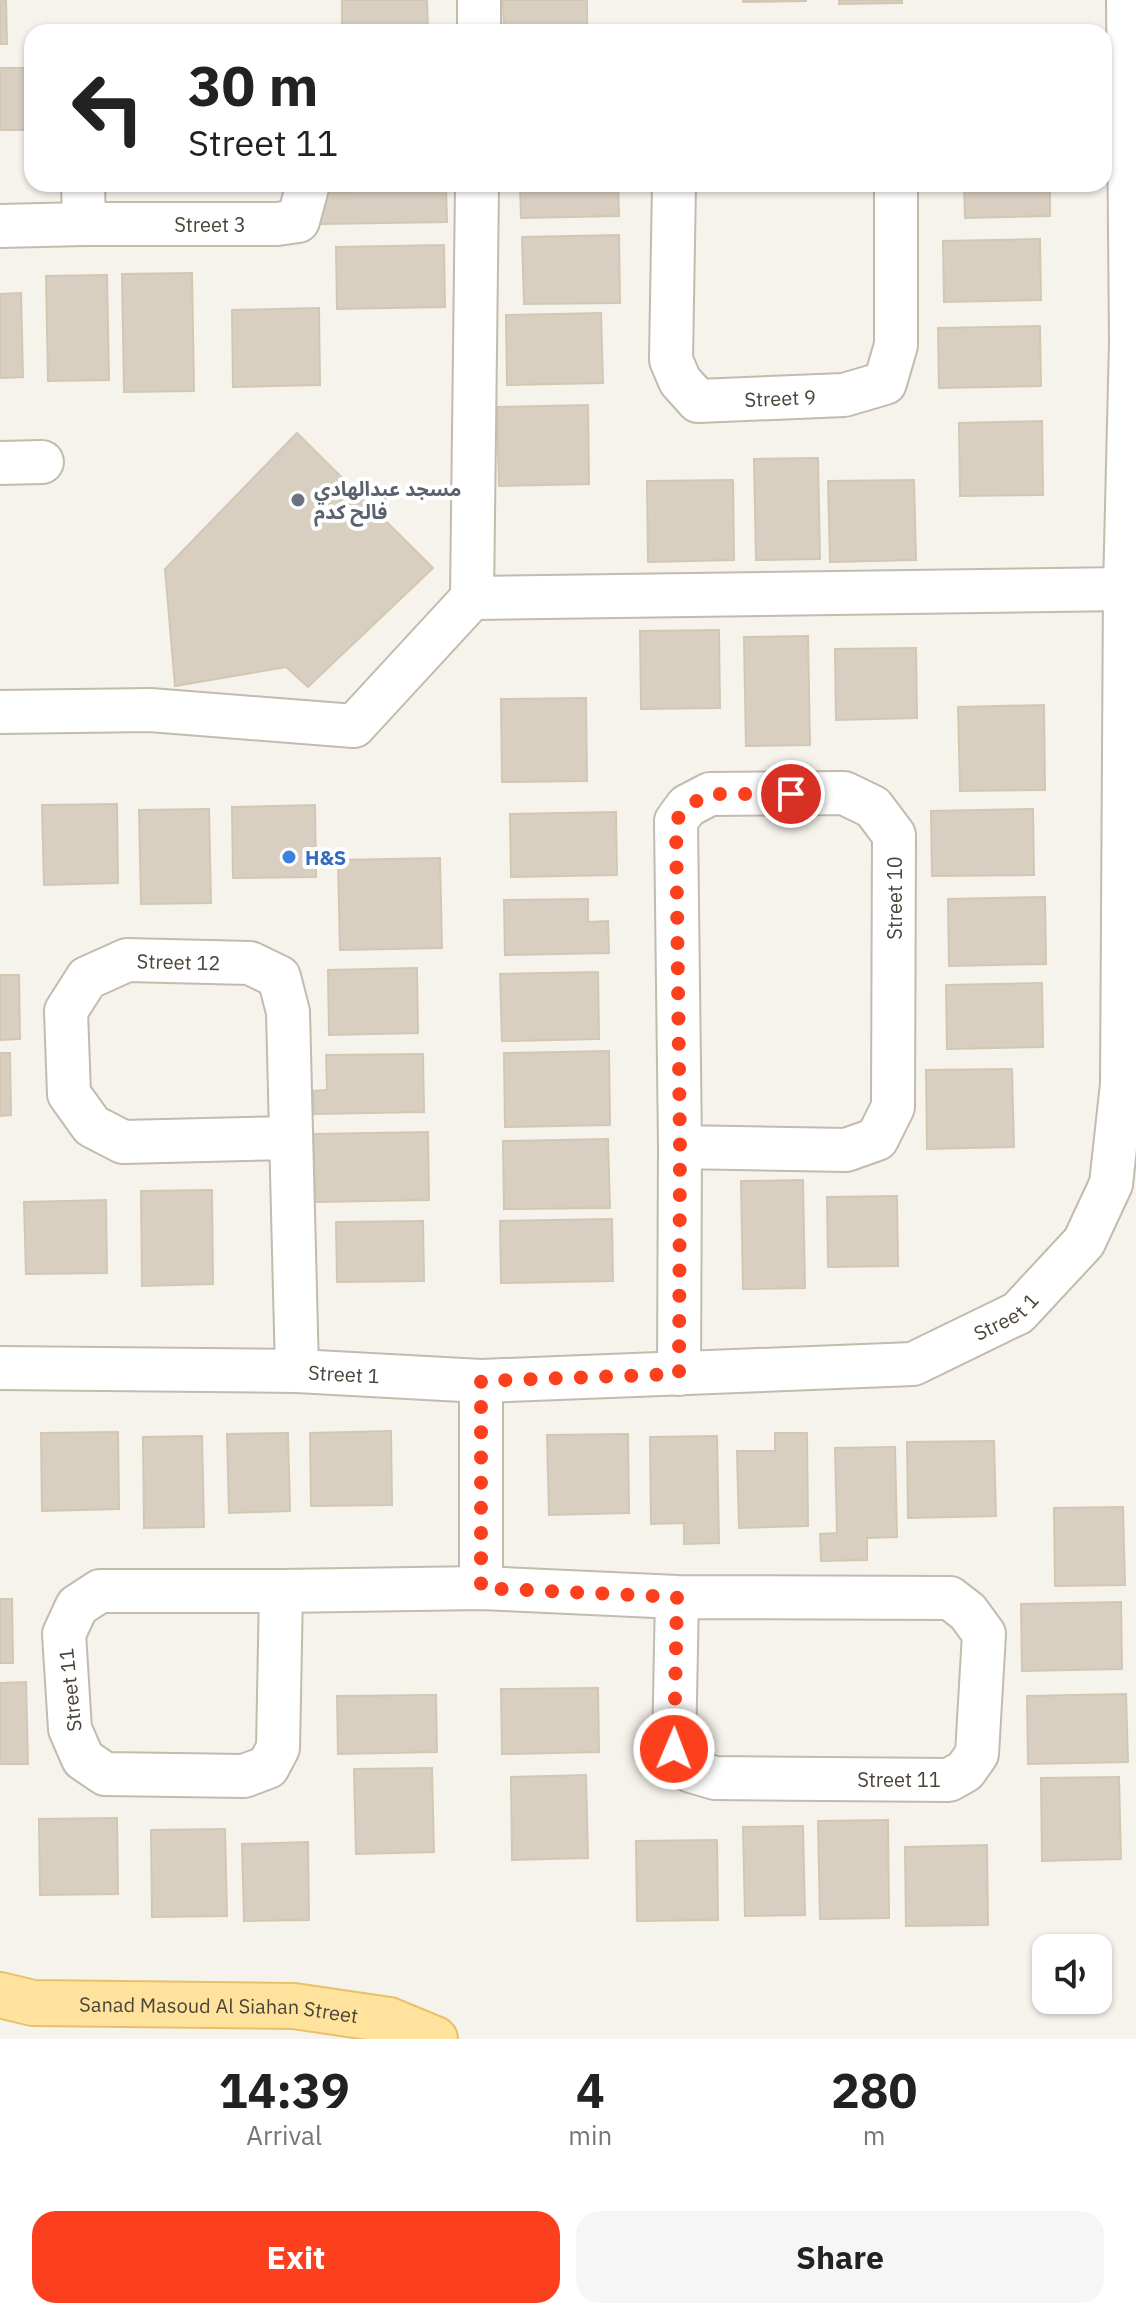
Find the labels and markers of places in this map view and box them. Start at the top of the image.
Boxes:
place label: مسجد عبدالهادي فالح كدم [314,475,461,527]
marker: مسجد عبدالهادي فالح كدم [289,491,307,509]
pin [757,760,825,828]
place label: H&S [305,844,346,871]
marker: H&S [280,848,298,866]

